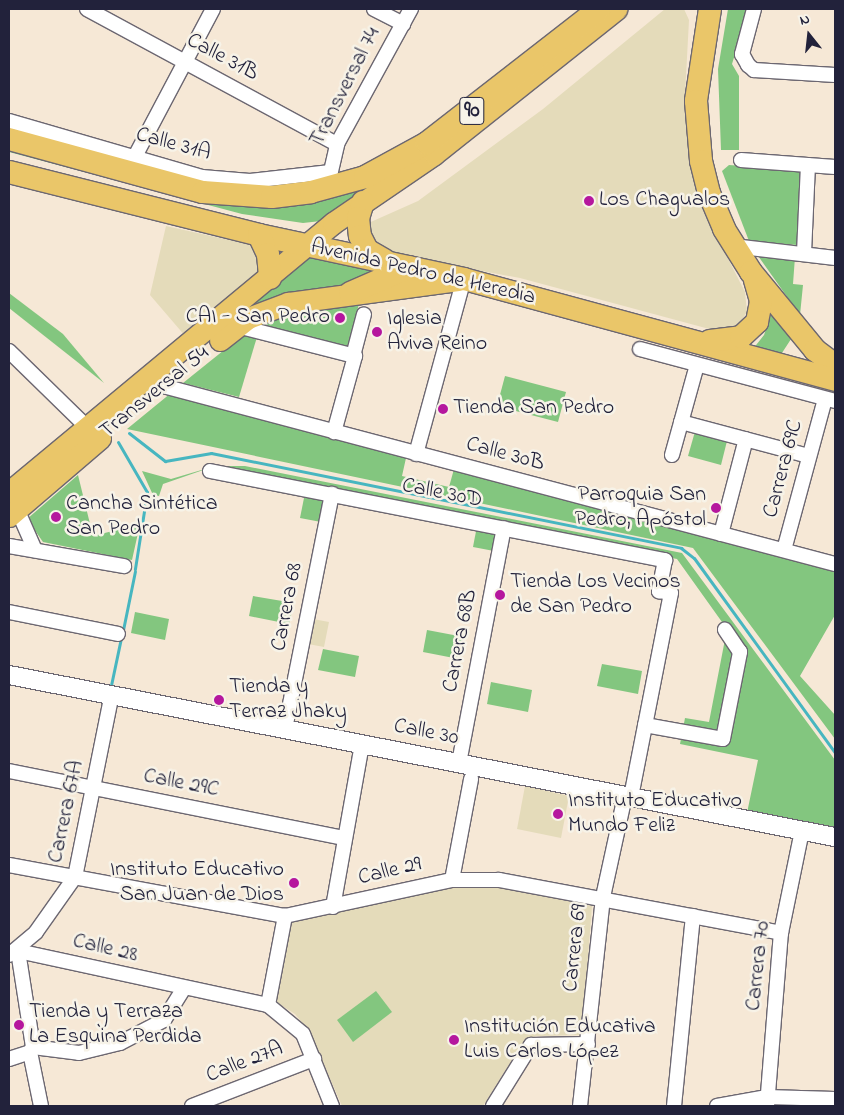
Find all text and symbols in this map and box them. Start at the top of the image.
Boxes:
text: N [797,9,812,31]
north arrow [784,10,834,60]
street label: Transversal 74 [305,23,387,151]
street label: Calle 31B [182,28,262,88]
road number: 90 [458,92,486,130]
street label: Calle 31A [133,122,213,168]
place label: Los Chagualos [599,188,730,214]
marker: Los Chagualos [583,195,595,207]
street label: Avenida Pedro de Heredia [308,234,538,312]
place label: CAI - San Pedro [186,305,330,331]
place label: Iglesia Aviva Reino [387,306,487,358]
marker: CAI - San Pedro [334,312,346,324]
marker: Iglesia Aviva Reino [371,326,383,338]
street label: Transversal 54 [95,341,215,445]
place label: Tienda San Pedro [453,396,614,422]
marker: Tienda San Pedro [437,403,449,415]
street label: Carrera 69C [758,417,810,521]
street label: Calle 30B [463,432,547,478]
street label: Calle 30D [400,473,484,515]
place label: Parroquia San Pedro, Apóstol [575,482,706,534]
place label: Cancha Sintética San Pedro [66,491,218,542]
marker: Parroquia San Pedro, Apóstol [710,502,722,514]
marker: Cancha Sintética San Pedro [50,511,62,523]
street label: Carrera 68 [266,561,310,653]
place label: Tienda Los Vecinos de San Pedro [510,569,681,620]
street label: Carrera 68B [438,587,484,695]
marker: Tienda Los Vecinos de San Pedro [494,589,506,601]
place label: Tienda y Terraz Jhaky [229,674,347,726]
marker: Tienda y Terraz Jhaky [213,694,225,706]
street label: Calle 30 [391,714,461,752]
street label: Carrera 67A [43,758,91,866]
street label: Calle 29C [141,764,221,804]
place label: Instituto Educativo Mundo Feliz [568,788,742,839]
marker: Instituto Educativo Mundo Feliz [552,808,564,820]
street label: Calle 29 [356,852,424,892]
place label: Instituto Educativo San Juan de Dios [110,857,284,908]
marker: Instituto Educativo San Juan de Dios [288,877,300,889]
street label: Carrera 69 [558,903,594,993]
street label: Carrera 70 [741,920,777,1012]
street label: Calle 28 [70,929,140,969]
place label: Tienda y Terraza La Esquina Perdida [29,999,202,1050]
place label: Institución Educativa Luis Carlos López [464,1014,656,1066]
marker: Tienda y Terraza La Esquina Perdida [13,1019,25,1031]
marker: Institución Educativa Luis Carlos López [448,1034,460,1046]
street label: Calle 27A [203,1036,287,1090]

